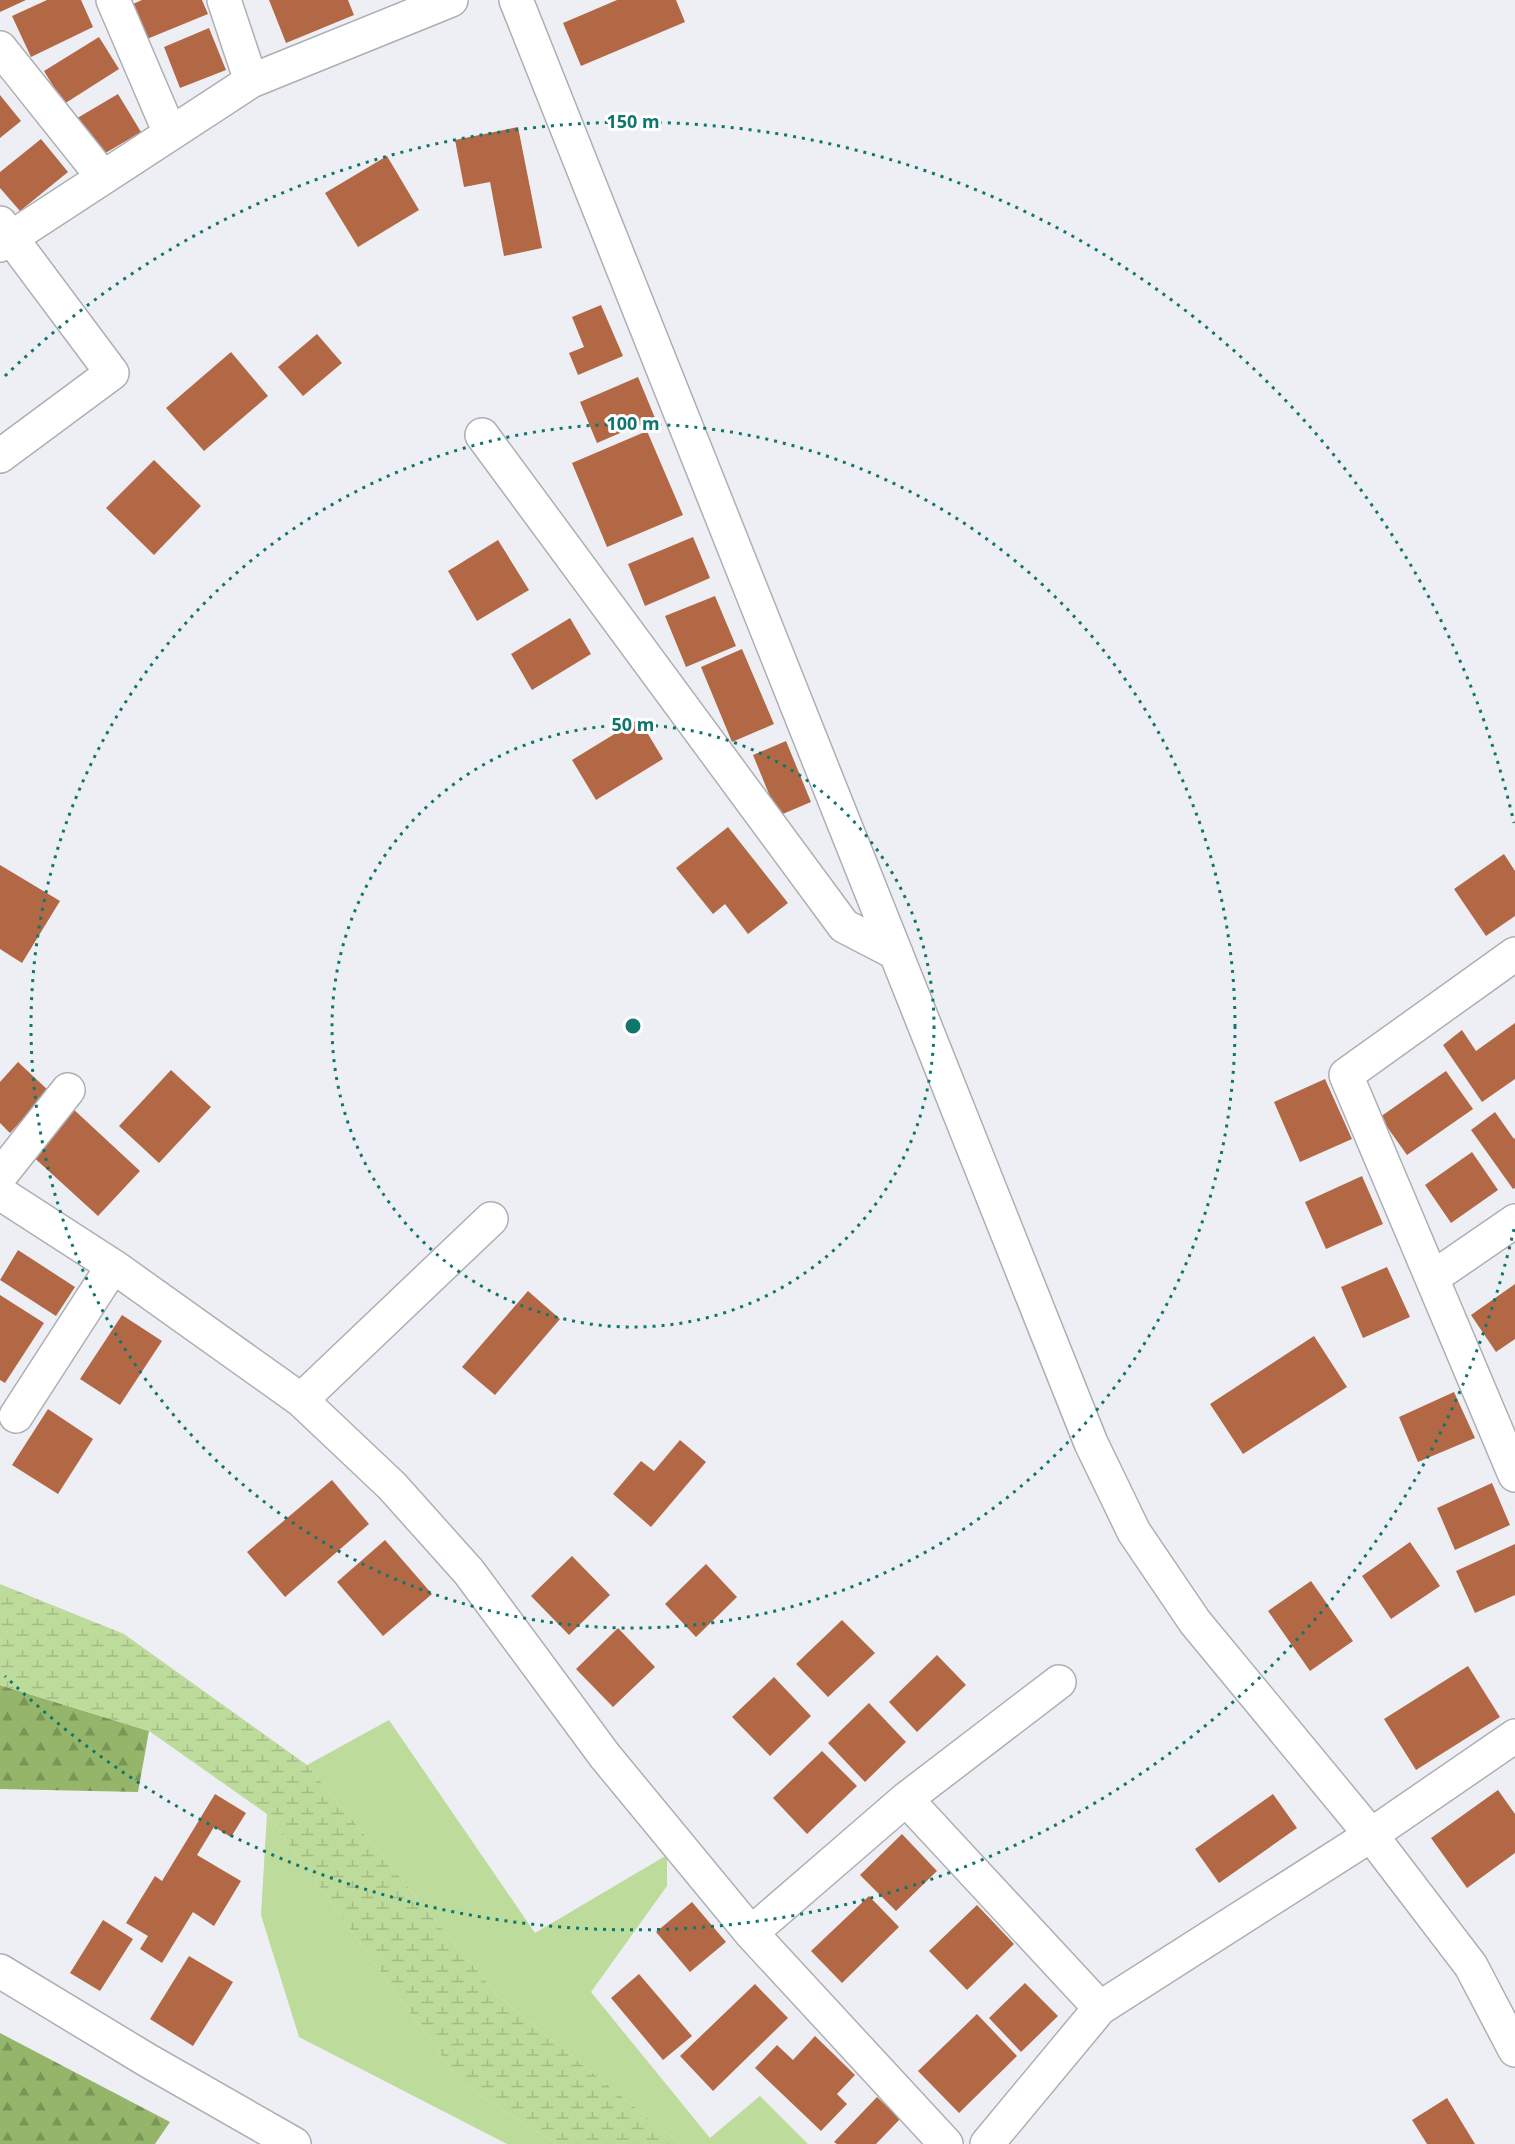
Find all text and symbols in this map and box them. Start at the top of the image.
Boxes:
text: 150 m [606,109,660,133]
text: 100 m [606,411,660,435]
text: 50 m [612,712,654,736]
centre of rings [623,1016,643,1036]

